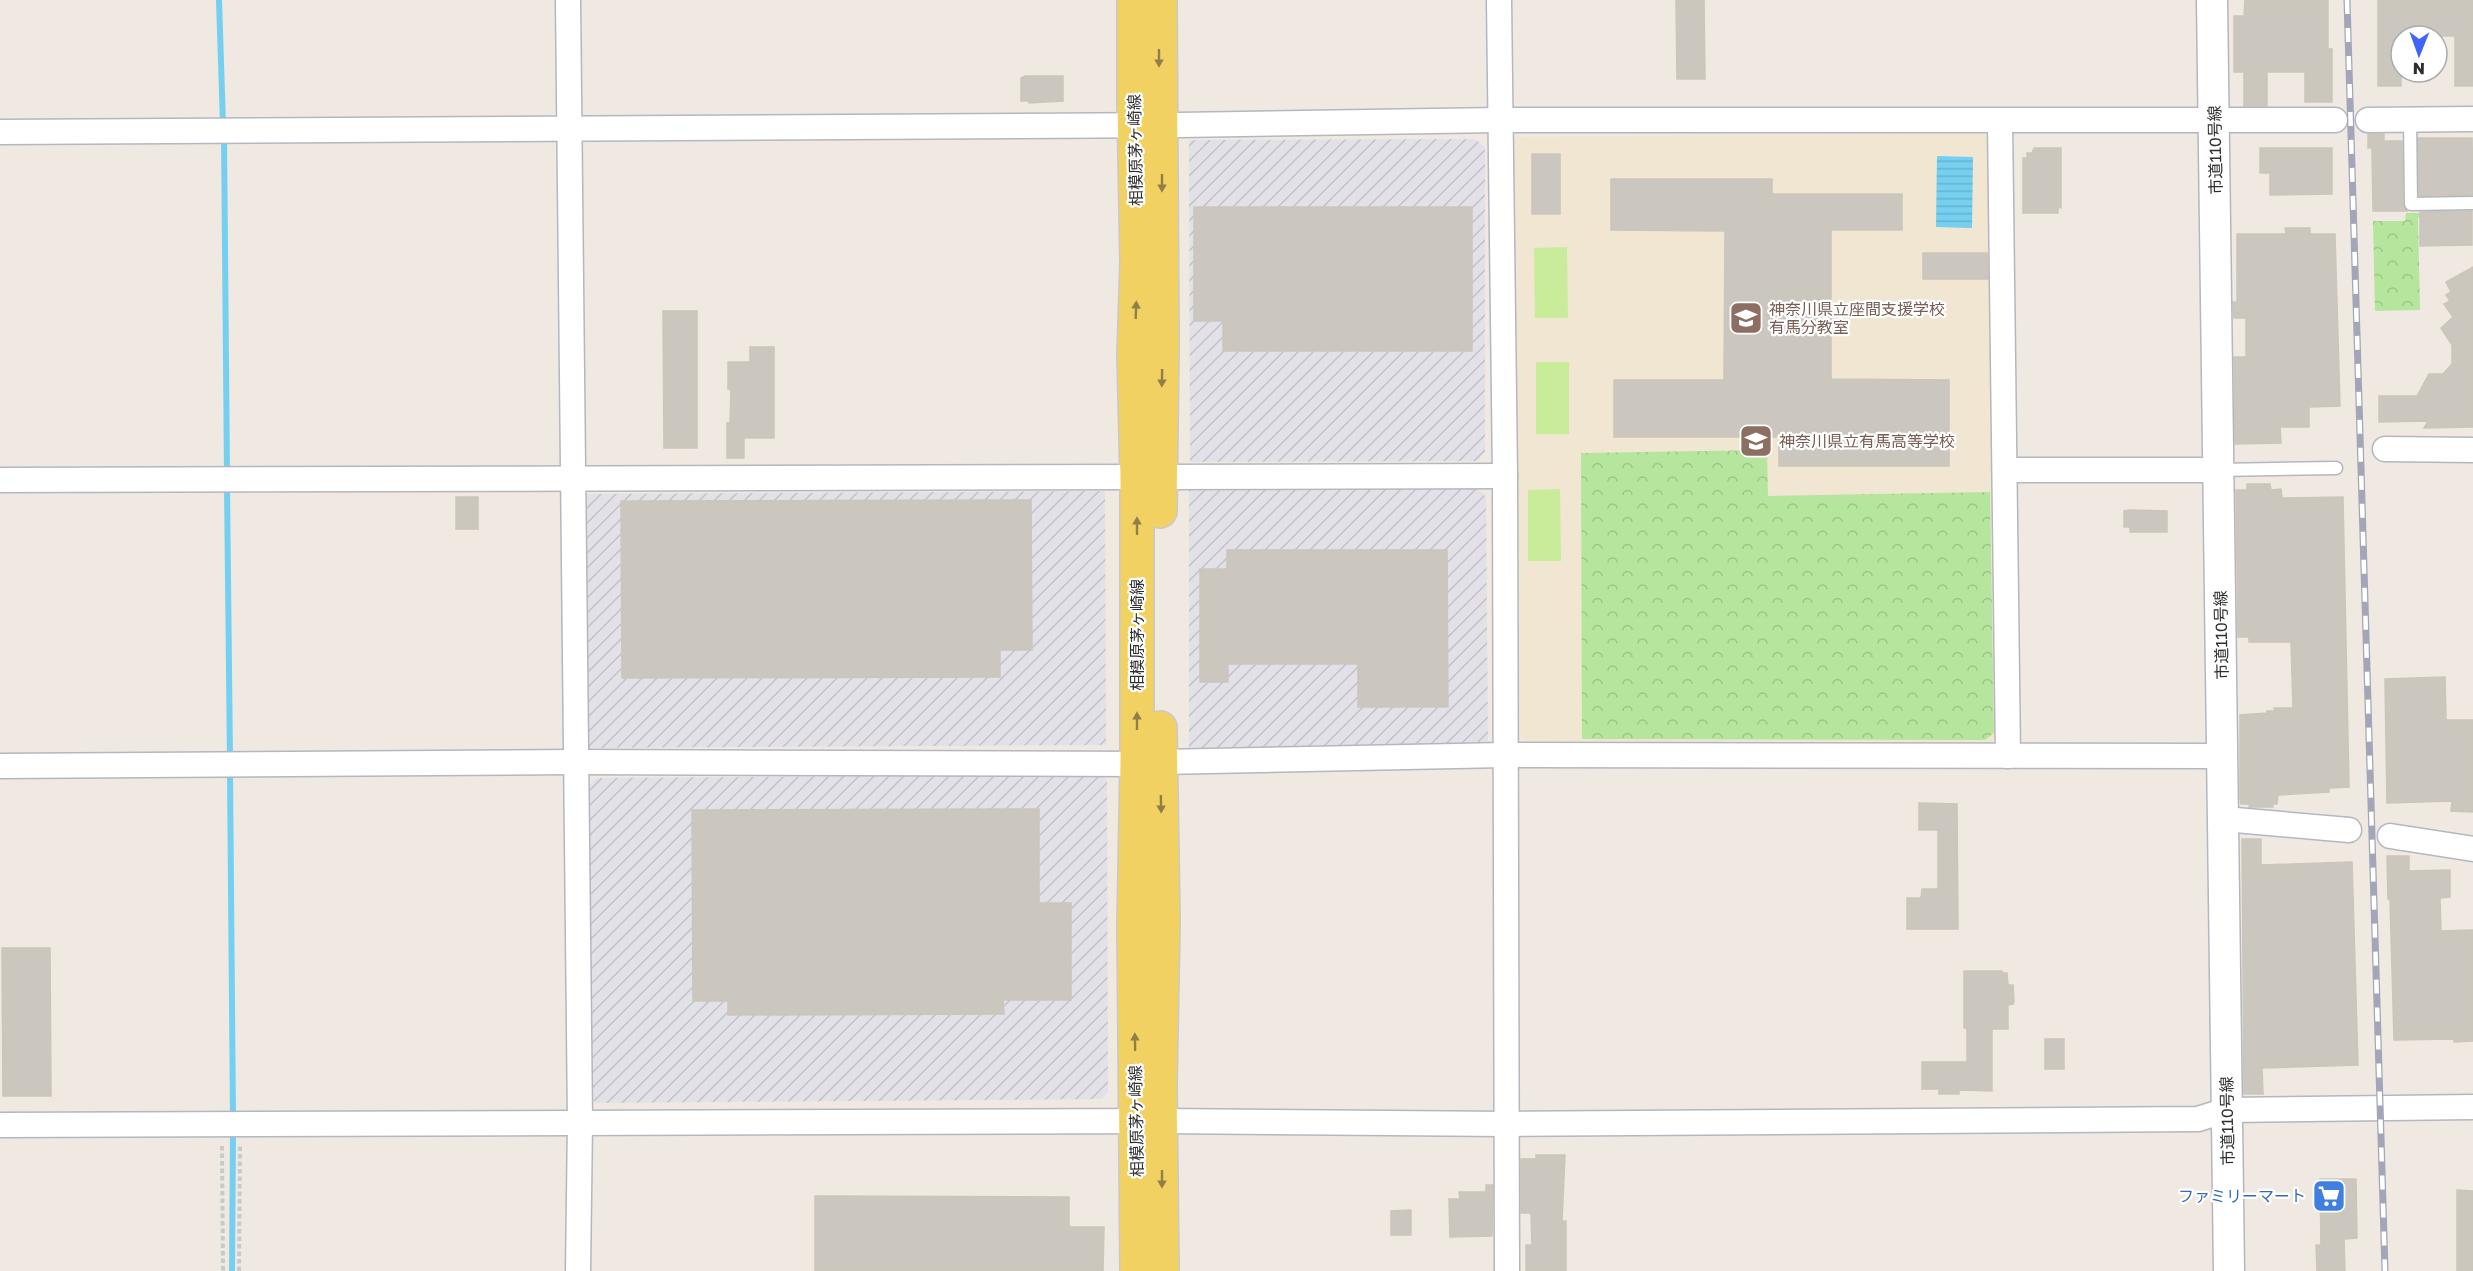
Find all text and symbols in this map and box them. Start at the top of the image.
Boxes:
north arrow [2389,24,2449,84]
one-way arrow [1154,49,1164,68]
text: N [2412,59,2425,79]
street label: 相模原茅ヶ崎線 [1124,94,1146,206]
street label: 市道110号線 [2204,105,2226,195]
one-way arrow [1157,174,1167,193]
place label: 神奈川県立座間支援学校 有馬分教室 [1769,299,1945,337]
school or university icon: 神奈川県立座間支援学校 有馬分教室 [1728,300,1764,336]
one-way arrow [1131,301,1140,320]
one-way arrow [1157,369,1166,388]
school or university icon: 神奈川県立有馬高等学校 [1738,423,1774,459]
place label: 神奈川県立有馬高等学校 [1779,431,1955,451]
one-way arrow [1132,516,1142,535]
street label: 相模原茅ヶ崎線 [1127,579,1147,691]
street label: 市道110号線 [2210,590,2232,680]
one-way arrow [1132,711,1142,730]
one-way arrow [1156,795,1166,814]
one-way arrow [1130,1032,1140,1051]
street label: 相模原茅ヶ崎線 [1125,1065,1147,1177]
street label: 市道110号線 [2216,1076,2238,1166]
one-way arrow [1157,1170,1167,1189]
supermarket icon: ファミリーマート [2311,1178,2347,1214]
place label: ファミリーマート [2178,1186,2306,1206]

